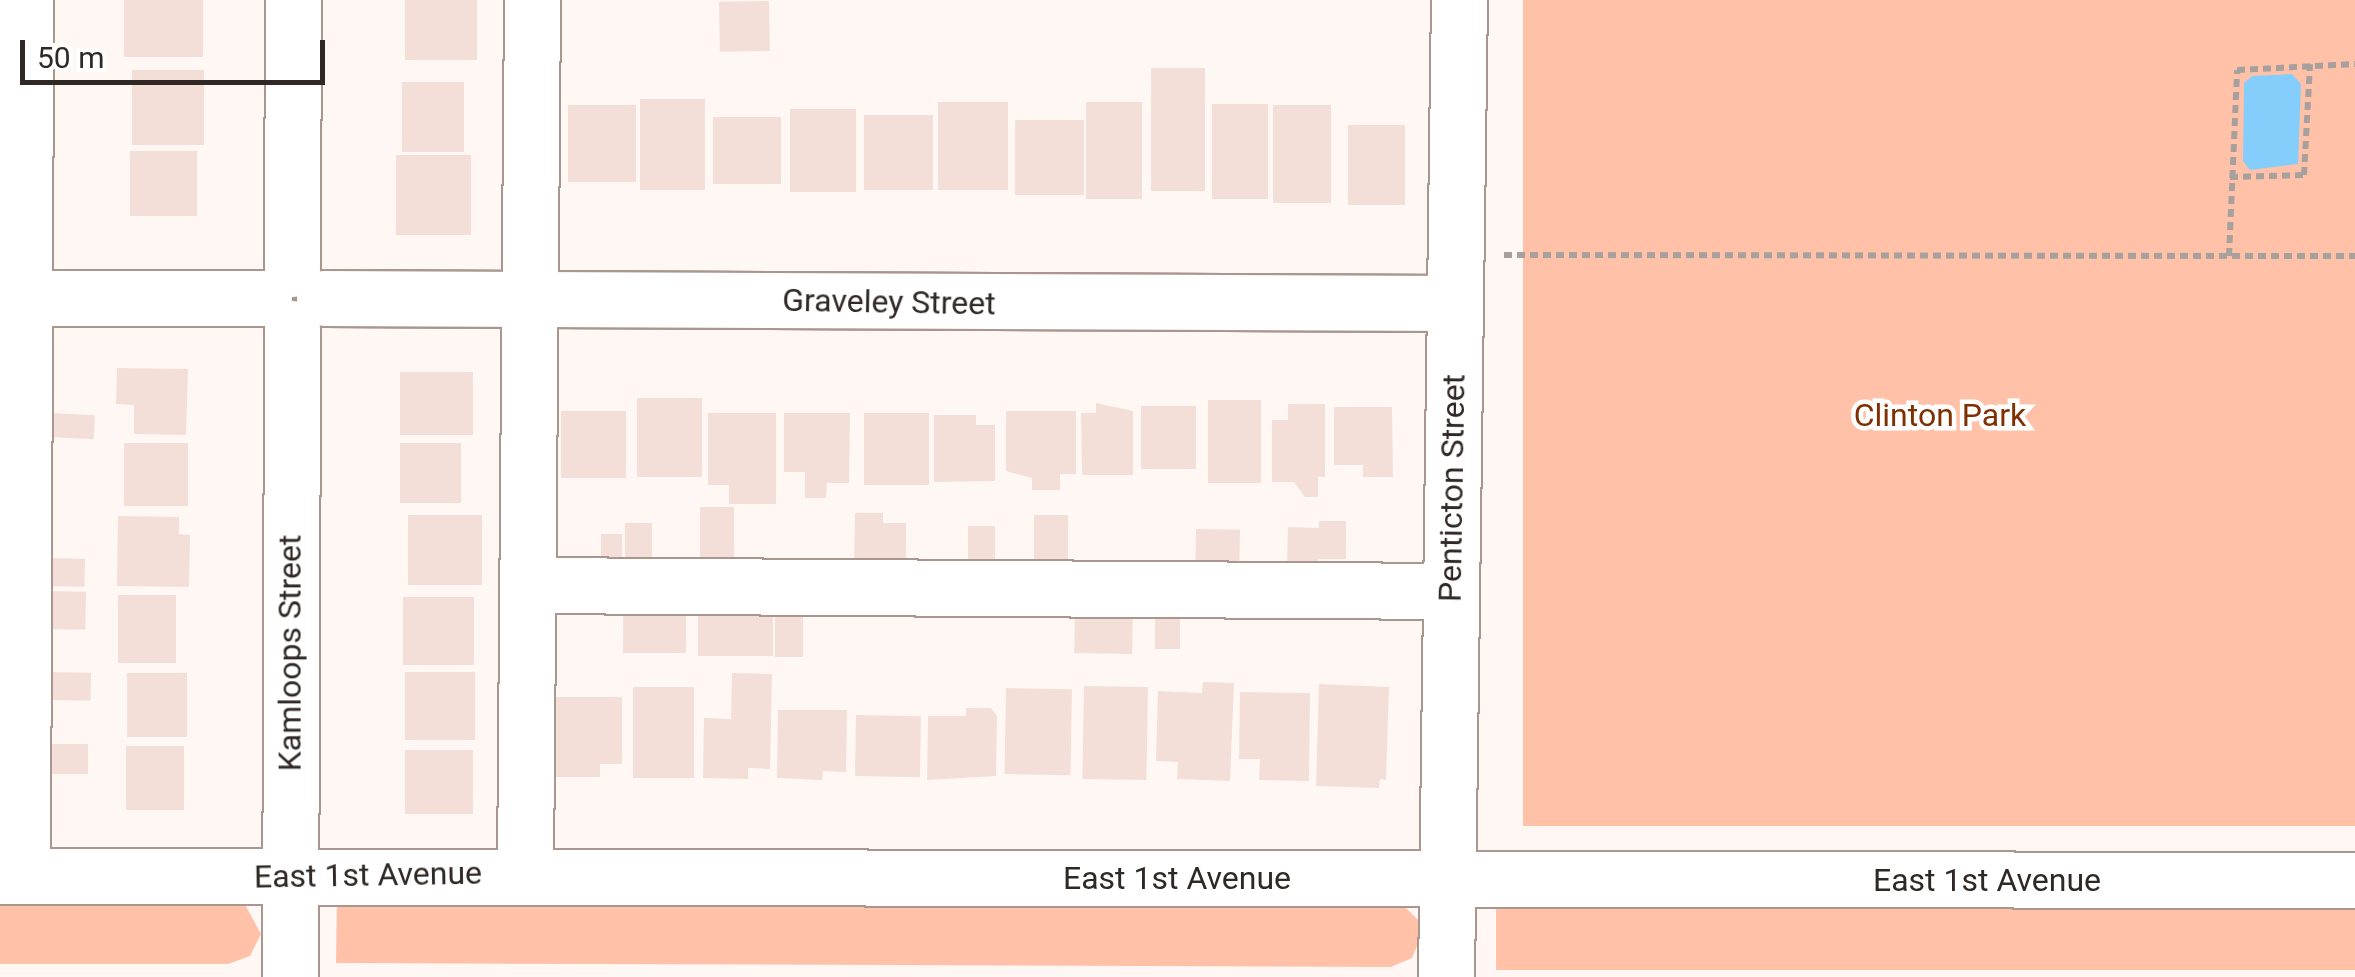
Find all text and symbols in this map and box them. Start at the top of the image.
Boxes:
scale bar [25,20,330,82]
text: 50 m [37,40,104,75]
street label: Graveley Street [782,281,996,323]
street label: Penticton Street [1431,374,1473,602]
park label: Clinton Park [1854,396,2026,434]
street label: Kamloops Street [271,535,309,771]
street label: East 1st Avenue [254,854,482,896]
street label: East 1st Avenue [1063,859,1291,897]
street label: East 1st Avenue [1873,861,2101,899]

